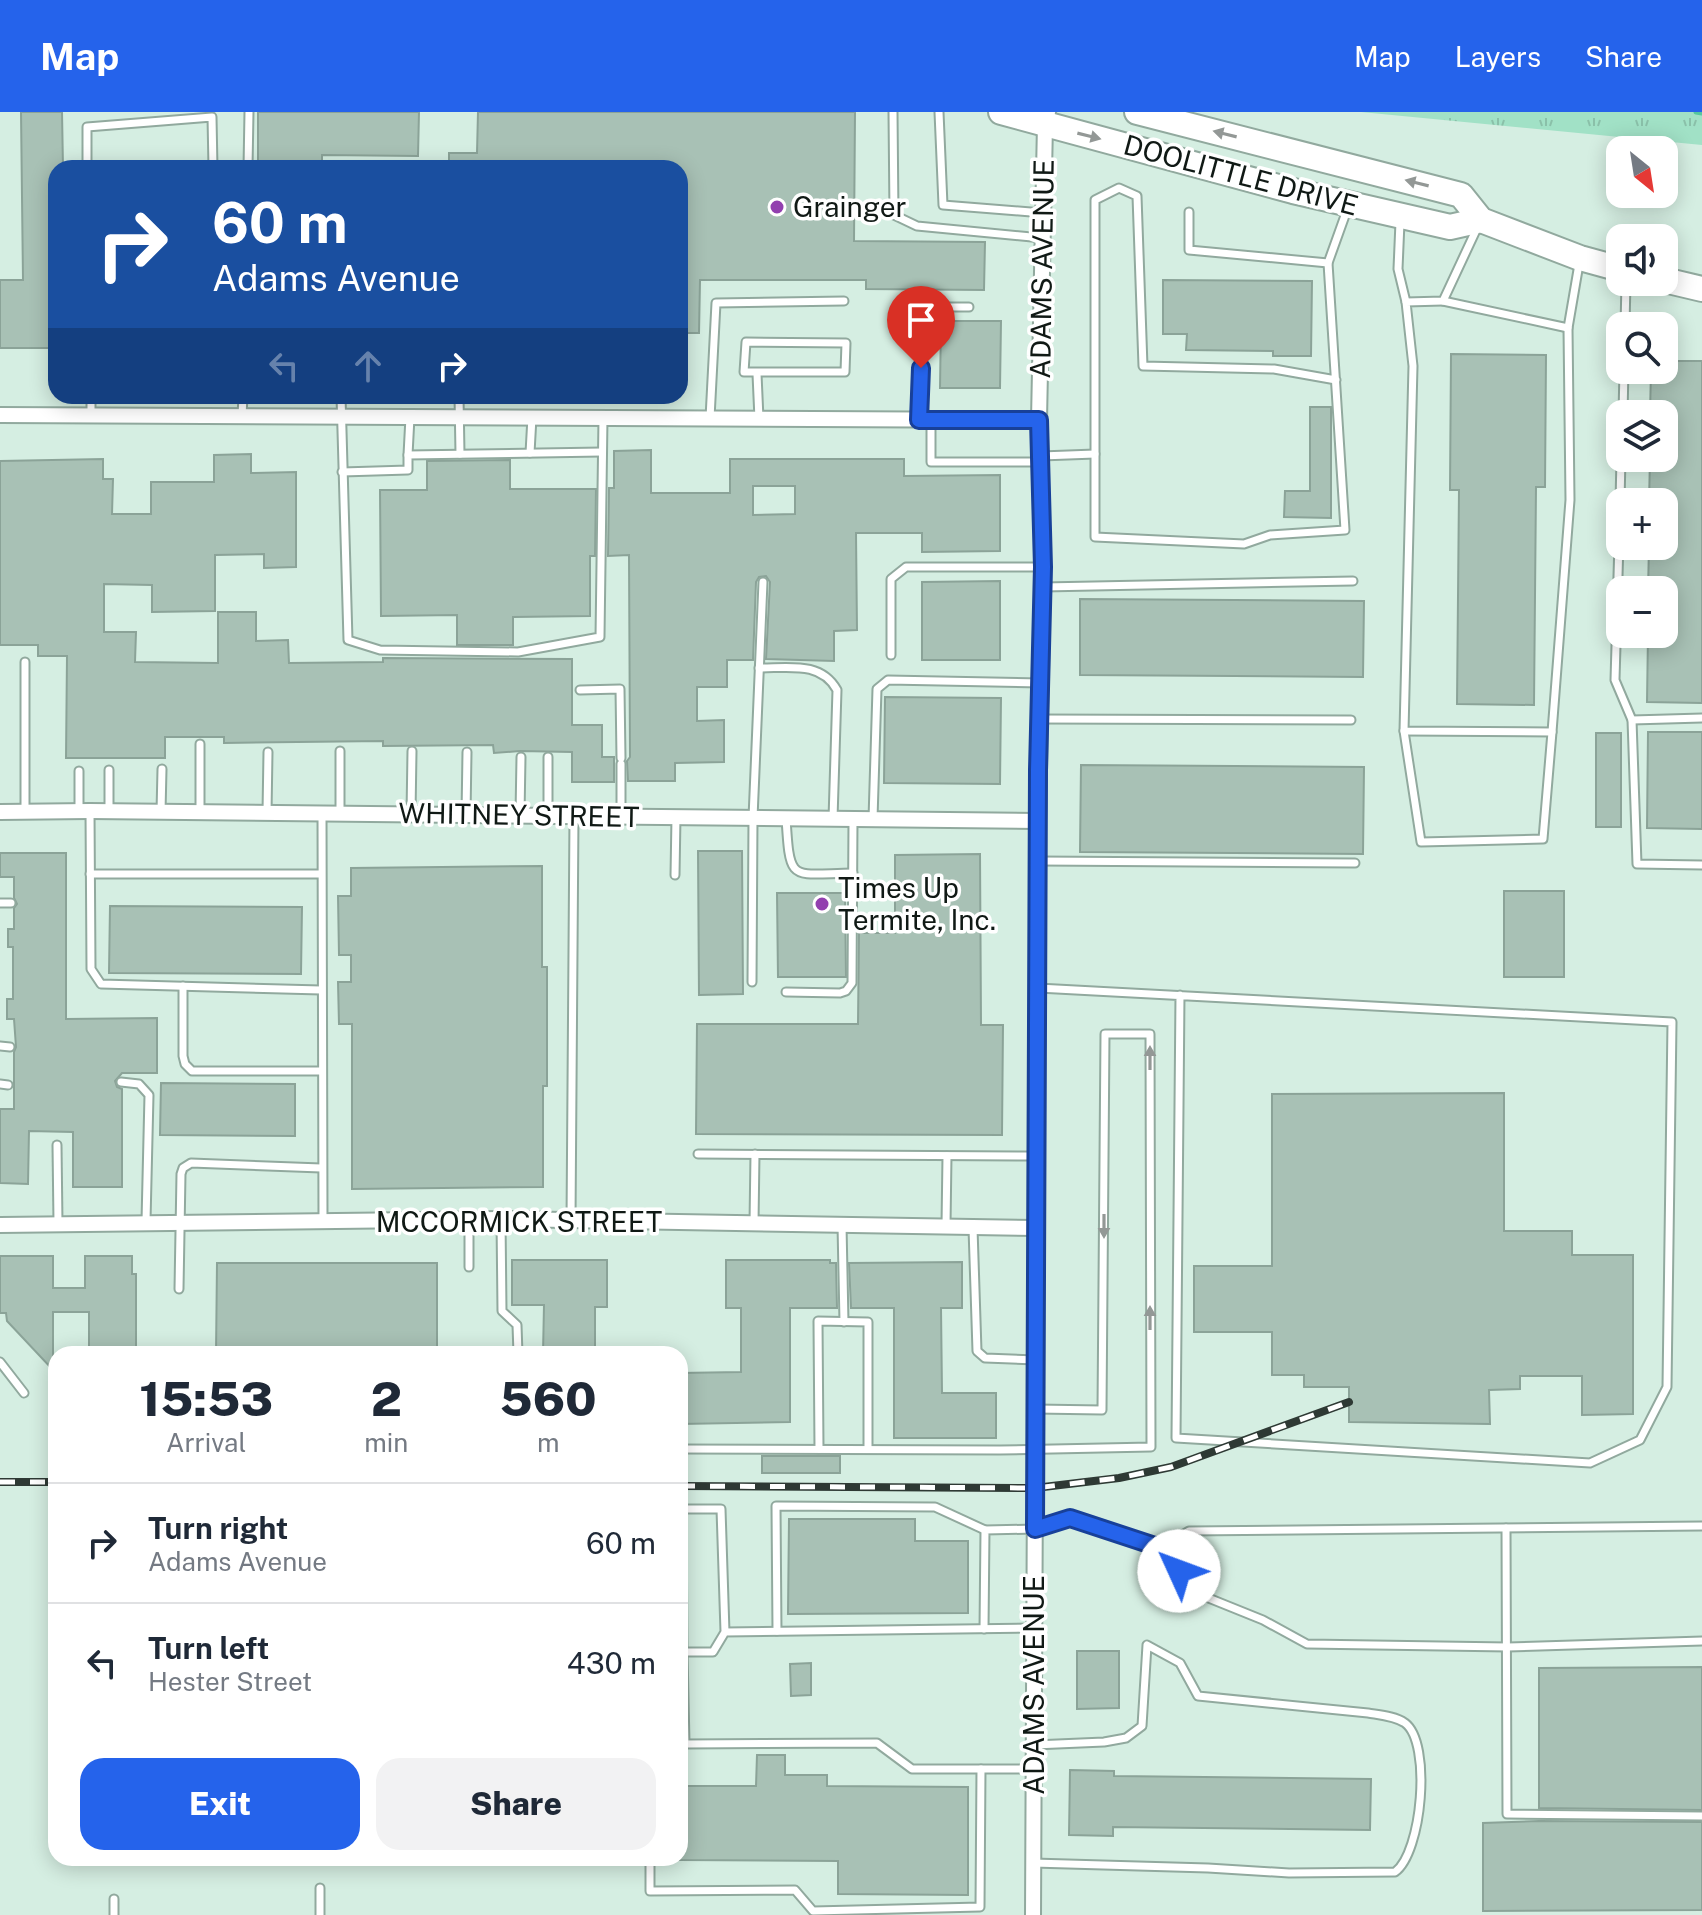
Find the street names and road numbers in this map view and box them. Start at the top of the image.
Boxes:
street label: DOOLITTLE DRIVE [1120,127,1362,222]
street label: ADAMS AVENUE [1023,159,1060,379]
street label: WHITNEY STREET [398,796,640,833]
street label: MCCORMICK STREET [376,1205,662,1238]
street label: ADAMS AVENUE [1017,1575,1050,1795]

